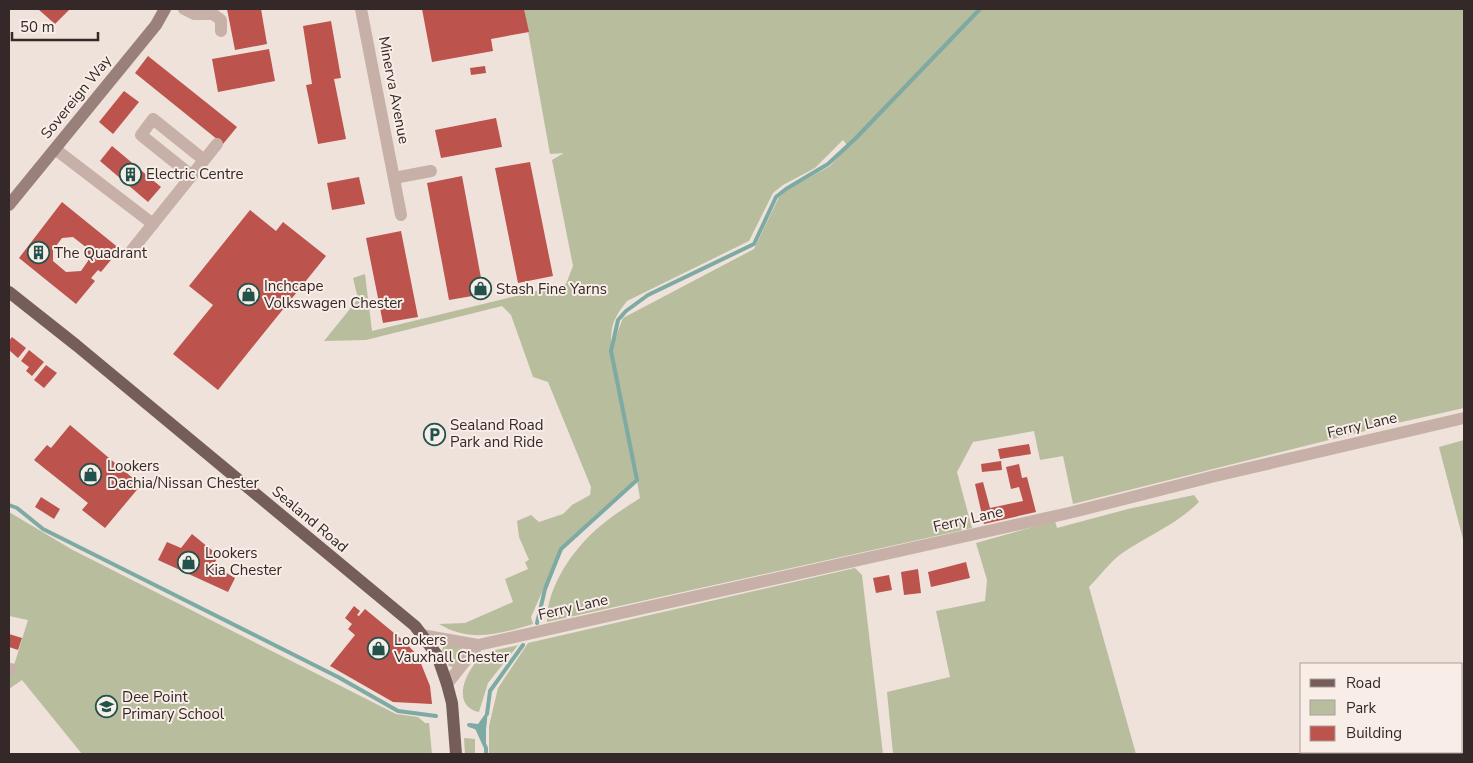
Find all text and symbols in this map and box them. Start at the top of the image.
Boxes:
scale bar [12,10,99,42]
text: 50 m [20,17,55,37]
street label: Minerva Avenue [374,35,414,145]
street label: Sovereign Way [36,51,116,143]
building icon: Electric Centre [118,162,142,186]
place label: Electric Centre [146,164,244,184]
building icon: The Quadrant [26,241,50,265]
place label: The Quadrant [54,243,148,263]
place label: Inchcape Volkswagen Chester [263,276,403,313]
shop icon: Stash Fine Yarns [468,277,492,301]
place label: Stash Fine Yarns [496,279,607,299]
shop icon: Inchcape Volkswagen Chester [236,283,260,307]
street label: Ferry Lane [1325,407,1399,443]
place label: Sealand Road Park and Ride [450,415,544,452]
parking icon: Sealand Road Park and Ride [422,422,446,446]
place label: Lookers Dachia/Nissan Chester [107,456,259,493]
shop icon: Lookers Dachia/Nissan Chester [79,463,103,487]
street label: Sealand Road [268,481,352,557]
street label: Ferry Lane [931,501,1005,537]
place label: Lookers Kia Chester [205,543,283,580]
shop icon: Lookers Kia Chester [177,550,201,574]
street label: Ferry Lane [536,589,610,625]
place label: Lookers Vauxhall Chester [393,630,510,667]
shop icon: Lookers Vauxhall Chester [366,637,390,661]
legend [1300,663,1463,753]
text: Road [1346,673,1381,693]
place label: Dee Point Primary School [122,687,225,724]
school or university icon: Dee Point Primary School [94,694,118,718]
text: Park [1346,698,1376,718]
text: Building [1346,723,1402,743]

